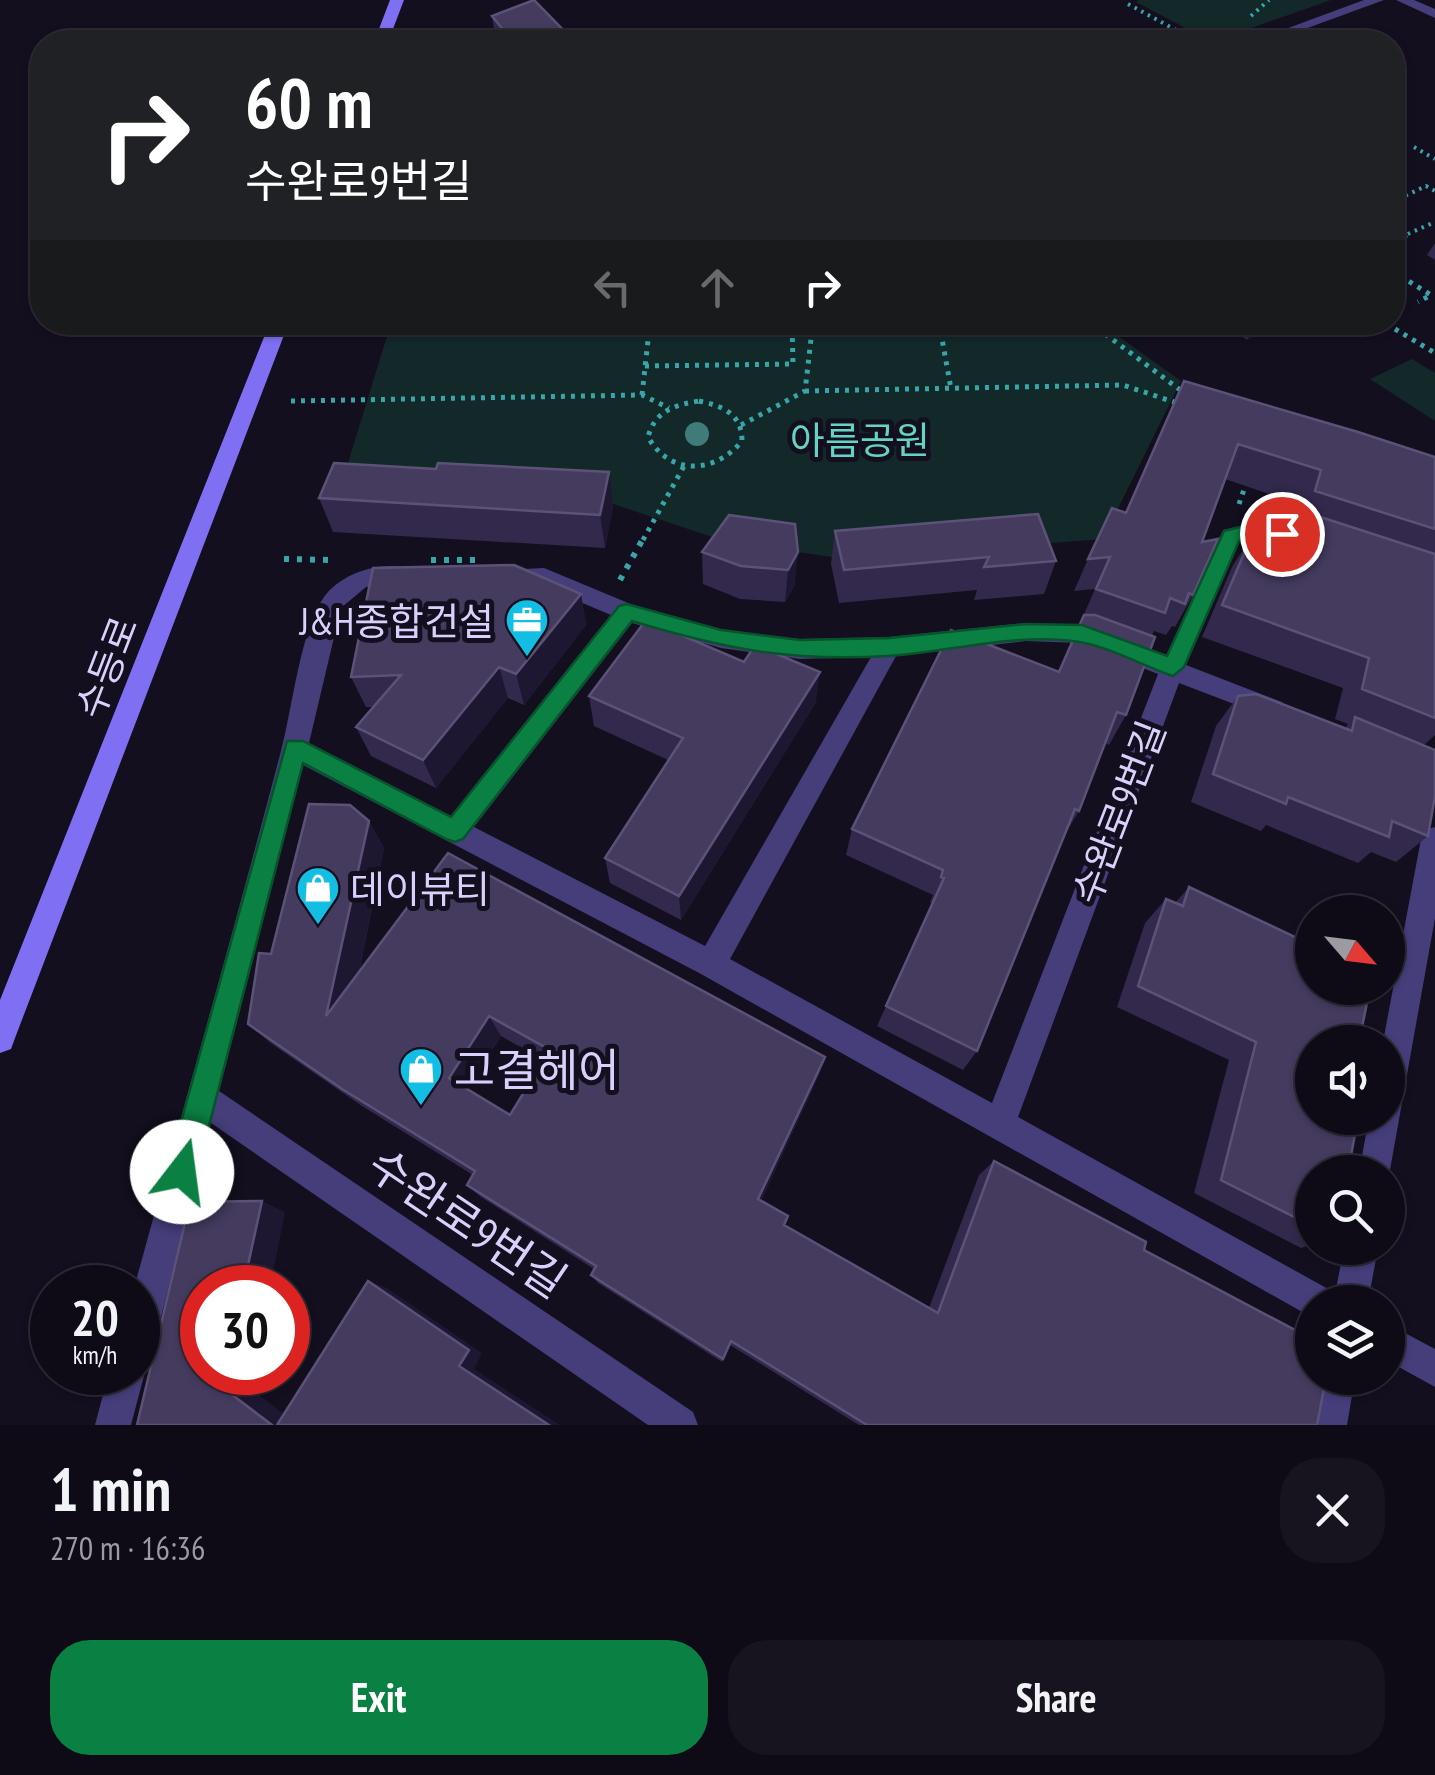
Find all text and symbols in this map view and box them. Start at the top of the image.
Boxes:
text: 60 m [245,57,373,147]
icon: right [80,70,210,200]
text: 수완로9번길 [245,151,472,209]
icon: left [585,260,640,315]
icon: ahead [690,260,745,315]
icon: right [795,260,850,315]
park label: 아름공원 [790,415,930,464]
pin [1240,492,1325,577]
icon: arrive [1255,507,1310,562]
place label: J&H종합건설 [299,596,494,645]
office icon: J&H종합건설 [504,597,550,658]
street label: 수등로 [64,609,148,725]
street label: 수완로9번길 [1061,714,1175,910]
place label: 데이뷰티 [350,864,490,913]
shop icon: 데이뷰티 [295,865,341,926]
north arrow [1295,895,1405,1005]
map controls [1295,895,1405,1395]
button: sound [1295,1025,1405,1135]
place label: 고결헤어 [454,1040,620,1098]
shop icon: 고결헤어 [398,1046,444,1107]
position arrow [130,1120,234,1224]
street label: 수완로9번길 [358,1134,578,1310]
button: search [1295,1155,1405,1265]
speed limit sign: 30 [180,1265,310,1395]
text: 20 [71,1285,119,1350]
button: layers [1295,1285,1405,1395]
text: km/h [73,1339,117,1371]
text: 1 min [50,1450,171,1528]
button: close [1280,1458,1385,1563]
text: 270 m · 16:36 [50,1527,205,1569]
button: Exit [50,1640,708,1755]
button: Share [728,1640,1385,1755]

